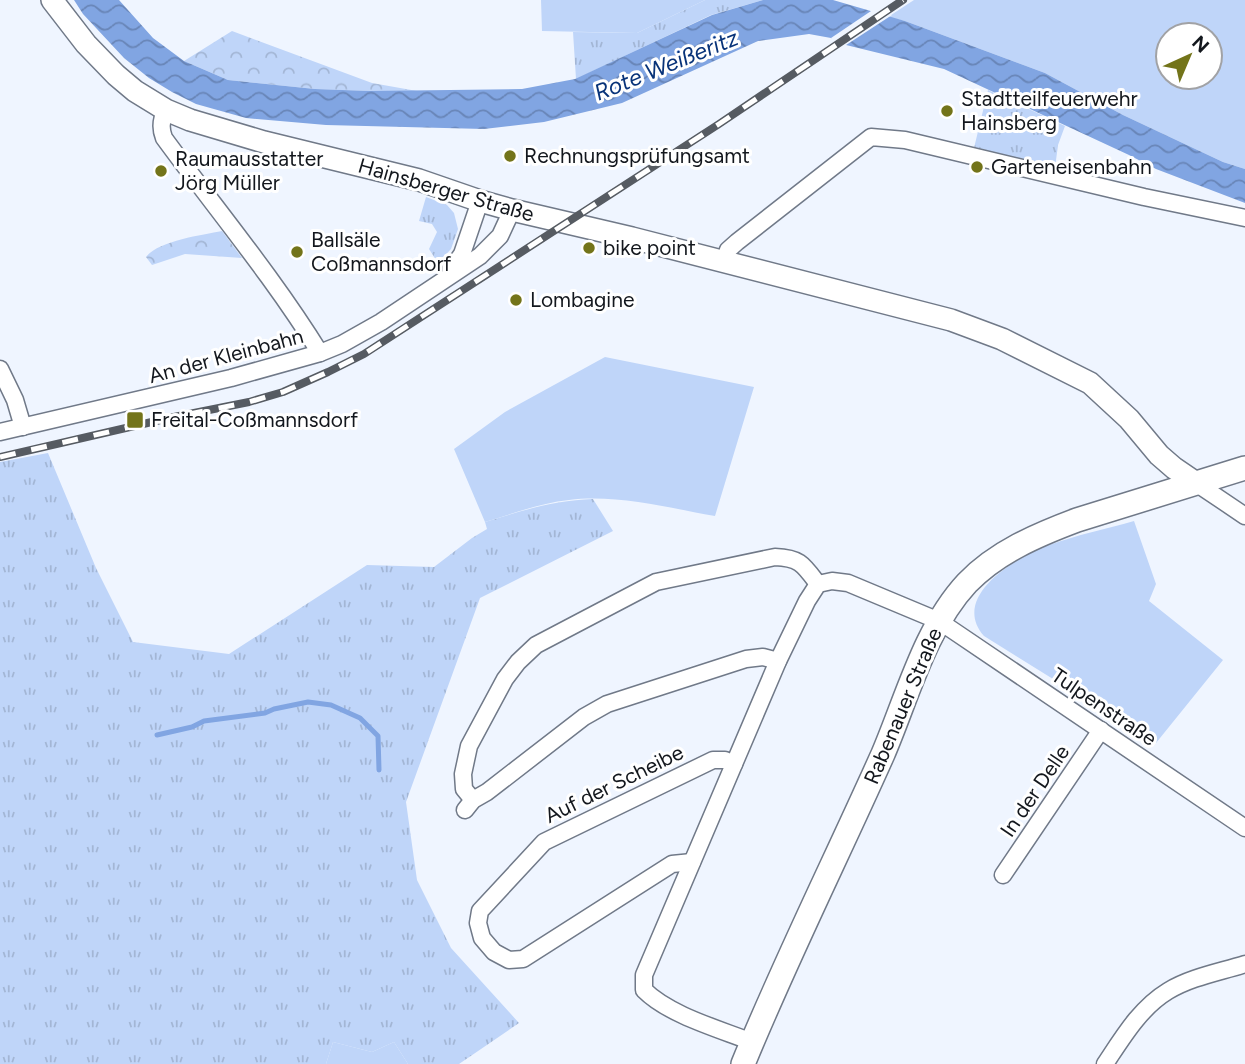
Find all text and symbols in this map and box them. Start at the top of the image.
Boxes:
north arrow [1154,21,1224,91]
water label: Rote Weißeritz [590,23,743,107]
text: N [1187,31,1214,58]
place label: Stadtteilfeuerwehr Hainsberg [961,86,1138,135]
marker: Stadtteilfeuerwehr Hainsberg [939,103,955,119]
place label: Rechnungsprüfungsamt [524,143,750,168]
place label: Raumausstatter Jörg Müller [175,146,323,195]
marker: Rechnungsprüfungsamt [502,148,518,164]
street label: Hainsberger Straße [355,152,537,227]
place label: Garteneisenbahn [991,154,1152,179]
marker: Garteneisenbahn [969,159,985,175]
marker: Raumausstatter Jörg Müller [153,163,169,179]
place label: Ballsäle Coßmannsdorf [311,227,452,276]
place label: bike point [603,235,696,260]
marker: bike point [581,240,597,256]
marker: Ballsäle Coßmannsdorf [289,244,305,260]
place label: Lombagine [530,287,634,312]
marker: Lombagine [508,292,524,308]
street label: An der Kleinbahn [146,323,306,388]
place label: Freital-Coßmannsdorf [151,407,358,432]
marker: Freital-Coßmannsdorf [125,410,145,430]
street label: Rabenauer Straße [858,624,947,788]
street label: Tulpenstraße [1047,662,1162,751]
street label: Auf der Scheibe [540,739,687,828]
street label: In der Delle [995,740,1074,841]

